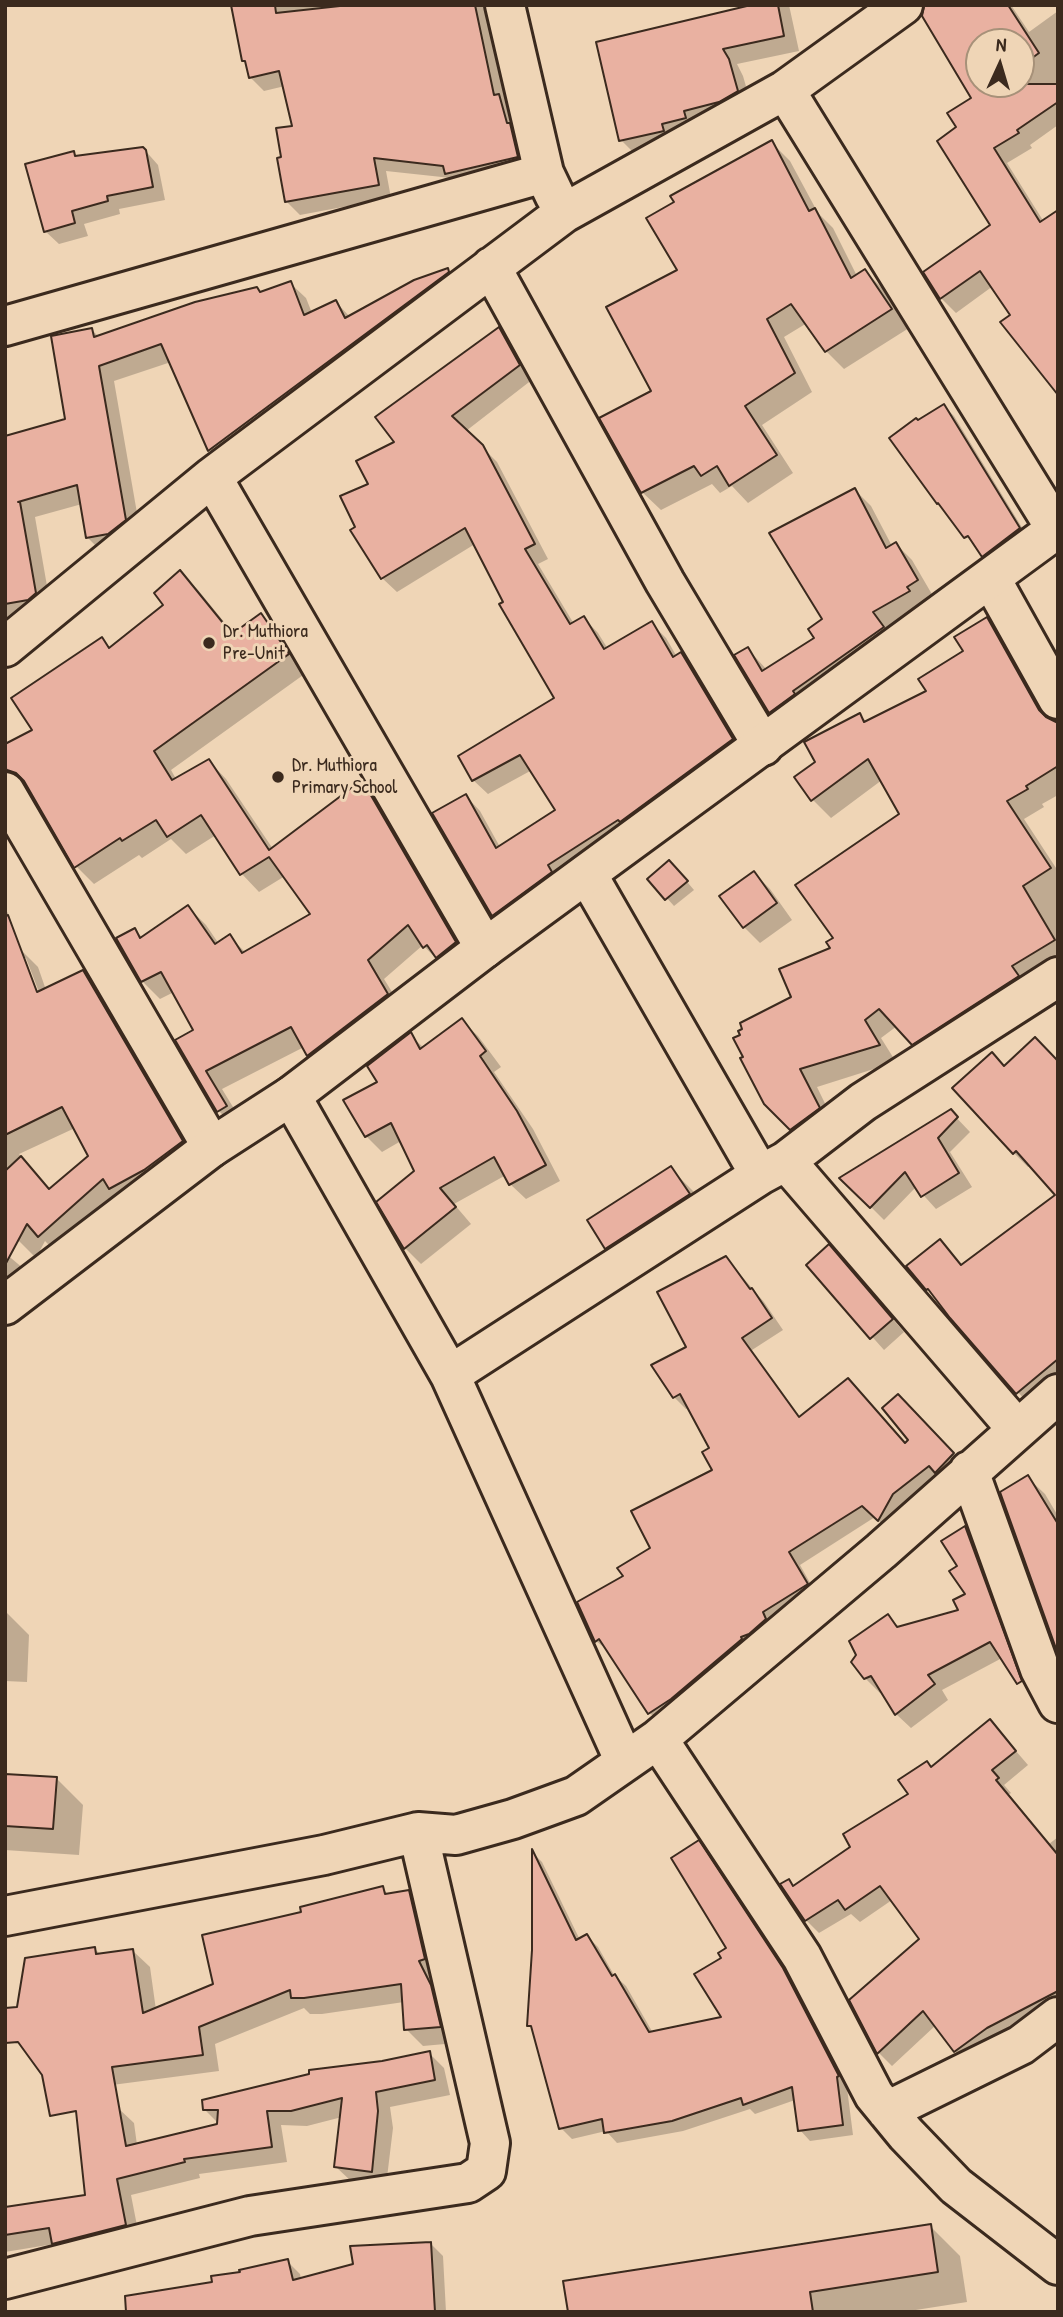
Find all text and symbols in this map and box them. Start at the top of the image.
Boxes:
north arrow [965,28,1035,98]
text: N [995,31,1007,57]
place label: Dr. Muthiora Pre-Unit [223,621,308,665]
marker: Dr. Muthiora Pre-Unit [201,635,217,651]
place label: Dr. Muthiora Primary School [292,755,397,799]
marker: Dr. Muthiora Primary School [270,769,286,785]

